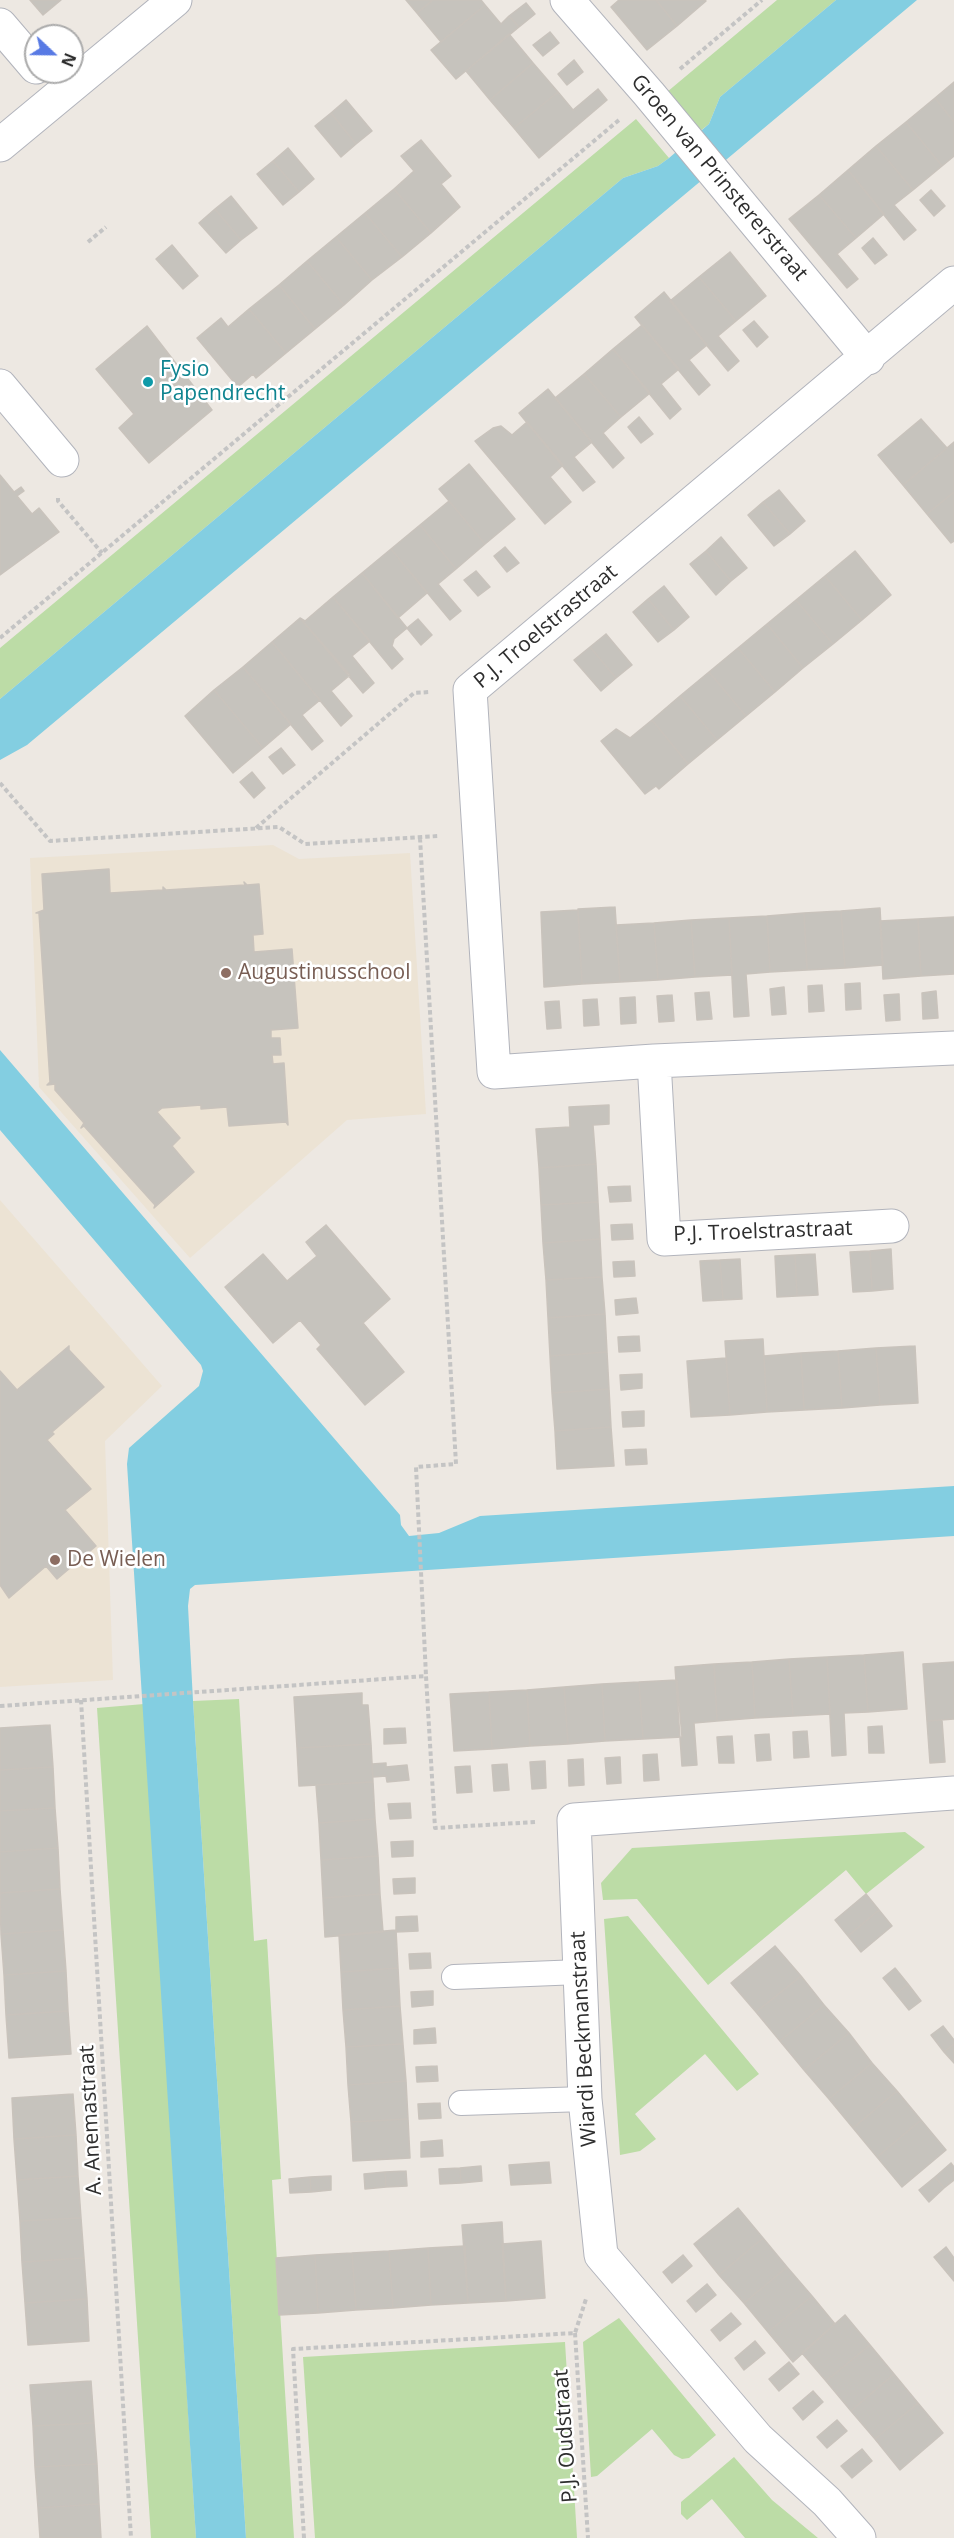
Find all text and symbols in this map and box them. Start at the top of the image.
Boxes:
north arrow [24,24,84,84]
text: N [56,50,81,70]
street label: Groen van Prinstererstraat [625,70,813,286]
place label: Fysio Papendrecht [160,357,285,407]
marker: Fysio Papendrecht [141,375,155,389]
street label: P.J. Troelstrastraat [469,560,623,694]
place label: Augustinusschool [238,960,411,986]
marker: Augustinusschool [219,966,233,980]
street label: P.J. Troelstrastraat [673,1216,853,1248]
place label: De Wielen [67,1547,166,1573]
marker: De Wielen [48,1553,62,1567]
street label: Wiardi Beckmanstraat [566,1931,602,2147]
street label: A. Anemastraat [74,2044,108,2196]
street label: P.J. Oudstraat [549,2368,583,2504]

